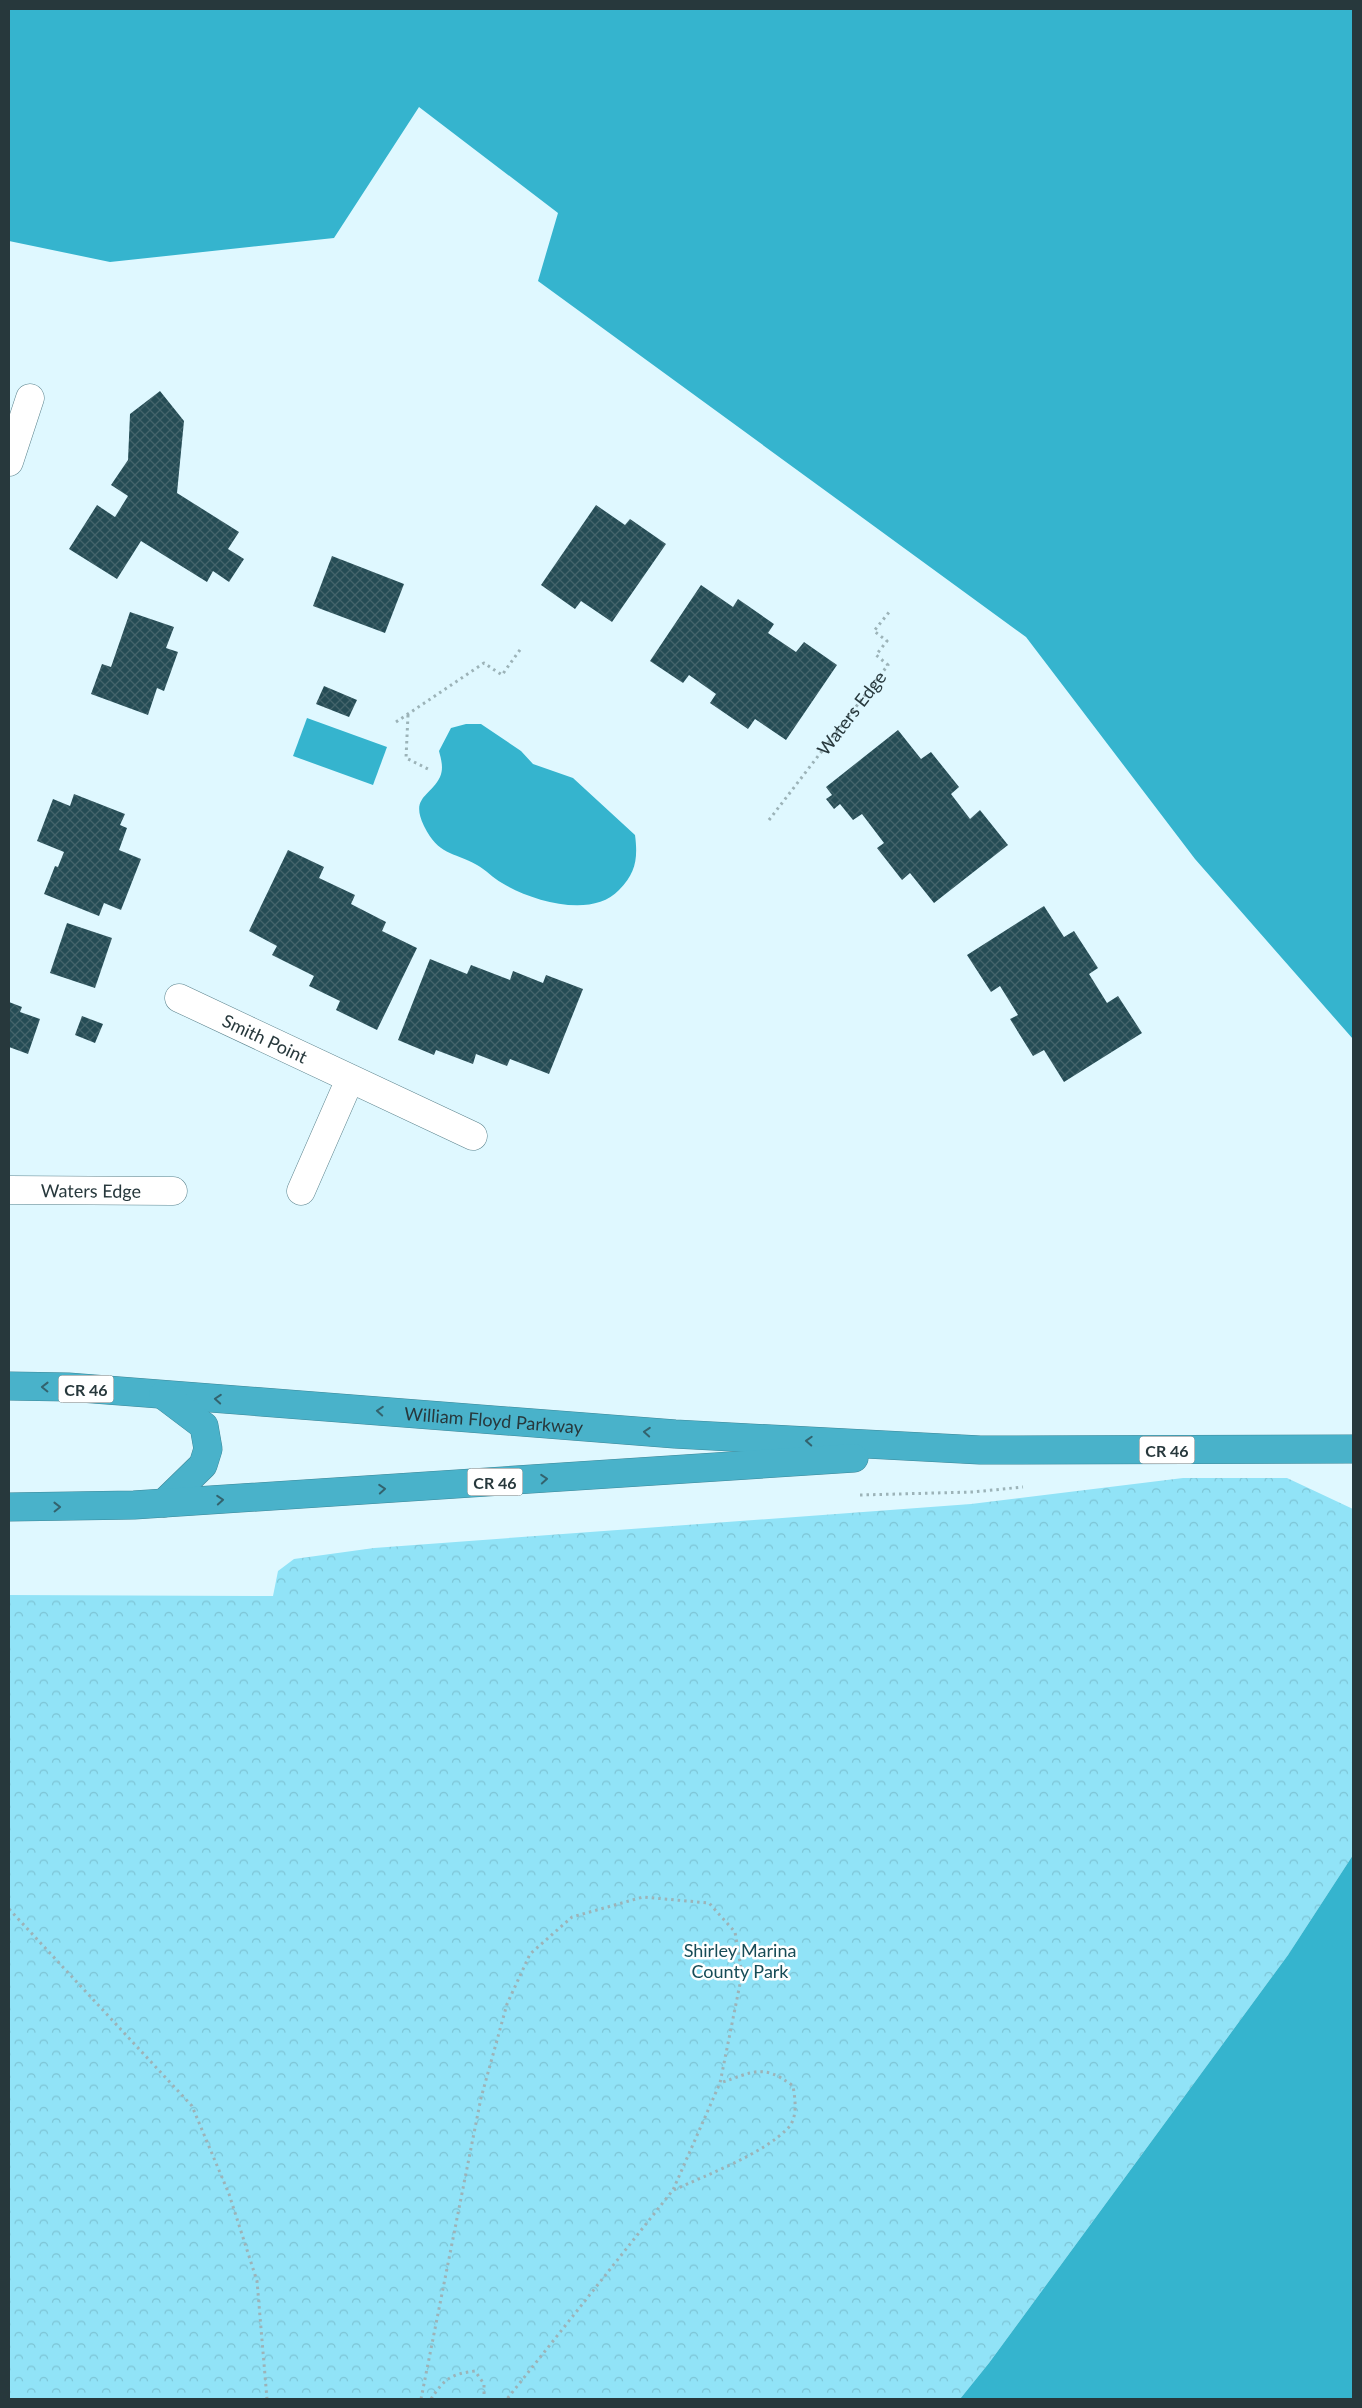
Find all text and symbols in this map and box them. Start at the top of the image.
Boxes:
street label: Waters Edge [812,666,890,759]
street label: Smith Point [219,1009,311,1068]
street label: Waters Edge [41,1179,141,1202]
road number: CR 46 [58,1376,114,1402]
one-way arrow [41,1382,48,1392]
one-way arrow [214,1394,222,1405]
street label: William Floyd Parkway [403,1402,585,1438]
one-way arrow [376,1406,384,1417]
one-way arrow [643,1426,651,1437]
one-way arrow [805,1436,813,1446]
road number: CR 46 [1140,1436,1194,1464]
road number: CR 46 [468,1468,522,1495]
one-way arrow [540,1473,548,1484]
one-way arrow [378,1484,386,1495]
one-way arrow [216,1494,224,1505]
one-way arrow [54,1501,62,1512]
park label: Shirley Marina County Park [684,1939,796,1982]

